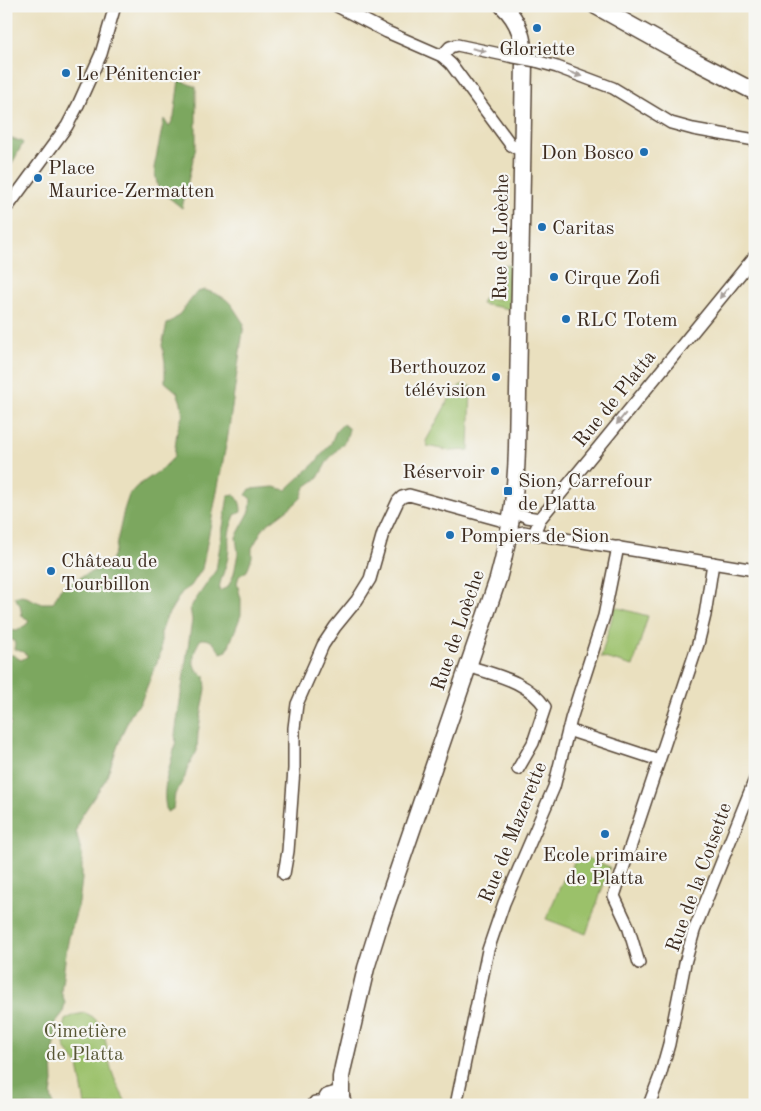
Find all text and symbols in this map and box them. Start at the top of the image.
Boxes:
marker: Gloriette [531,22,543,34]
place label: Gloriette [499,40,575,60]
one-way arrow [472,46,487,54]
place label: Le Pénitencier [76,65,201,85]
marker: Le Pénitencier [60,67,72,79]
one-way arrow [568,70,583,78]
place label: Don Bosco [541,144,634,164]
marker: Don Bosco [638,146,650,158]
place label: Place Maurice-Zermatten [48,159,215,202]
marker: Place Maurice-Zermatten [32,172,44,184]
street label: Rue de Loèche [491,174,513,300]
place label: Caritas [552,219,614,239]
marker: Caritas [536,221,548,233]
place label: Cirque Zofi [564,269,660,289]
marker: Cirque Zofi [548,271,560,283]
one-way arrow [718,287,729,300]
place label: RLC Totem [576,311,678,331]
marker: RLC Totem [560,313,572,325]
street label: Rue de Platta [571,347,660,451]
place label: Berthouzoz télévision [389,358,486,401]
marker: Berthouzoz télévision [490,371,502,383]
one-way arrow [615,412,626,425]
place label: Réservoir [402,463,485,483]
marker: Réservoir [489,465,501,477]
place label: Sion, Carrefour de Platta [518,472,652,515]
marker: Sion, Carrefour de Platta [502,485,514,497]
place label: Pompiers de Sion [460,527,610,547]
marker: Pompiers de Sion [444,529,456,541]
place label: Château de Tourbillon [61,552,157,595]
marker: Château de Tourbillon [45,565,57,577]
street label: Rue de Loèche [429,568,489,694]
street label: Rue de Mazerette [476,759,551,906]
street label: Rue de la Cotsette [664,800,736,955]
marker: Ecole primaire de Platta [599,828,611,840]
place label: Ecole primaire de Platta [542,846,668,889]
park label: Cimetière de Platta [44,1022,126,1065]

